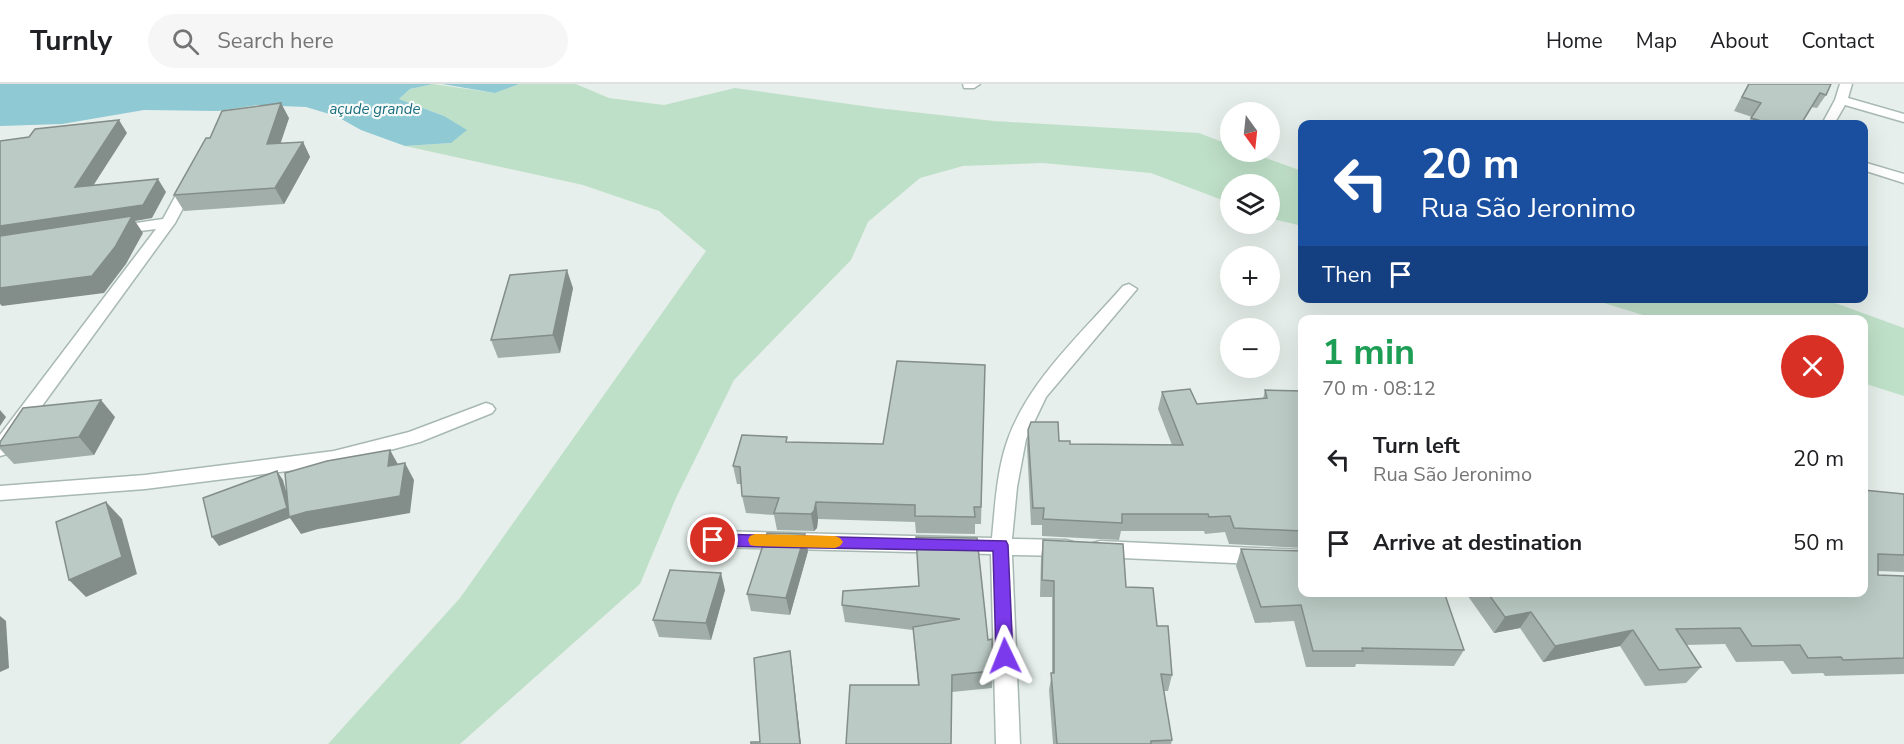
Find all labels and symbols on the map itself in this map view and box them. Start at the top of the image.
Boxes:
water label: açude grande [329,99,421,119]
north arrow [1220,102,1280,162]
pin [687,514,738,565]
position arrow [973,624,1037,688]

